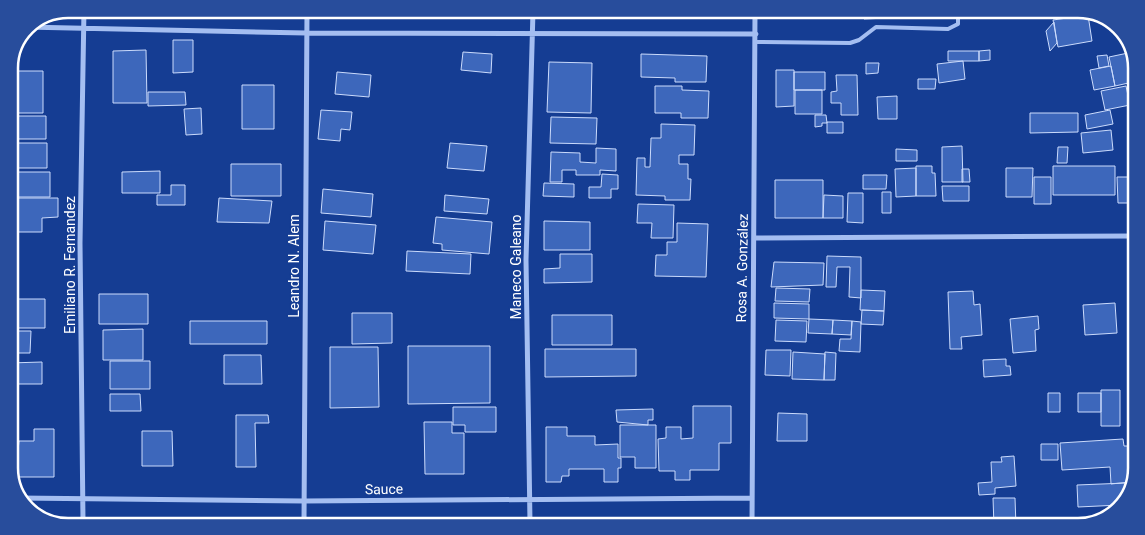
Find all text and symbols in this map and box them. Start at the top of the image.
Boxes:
street label: Emiliano R. Fernandez [62,196,78,334]
street label: Rosa A. González [733,213,751,323]
street label: Leandro N. Alem [286,214,302,318]
street label: Maneco Galeano [508,214,524,320]
street label: Sauce [365,481,403,497]

